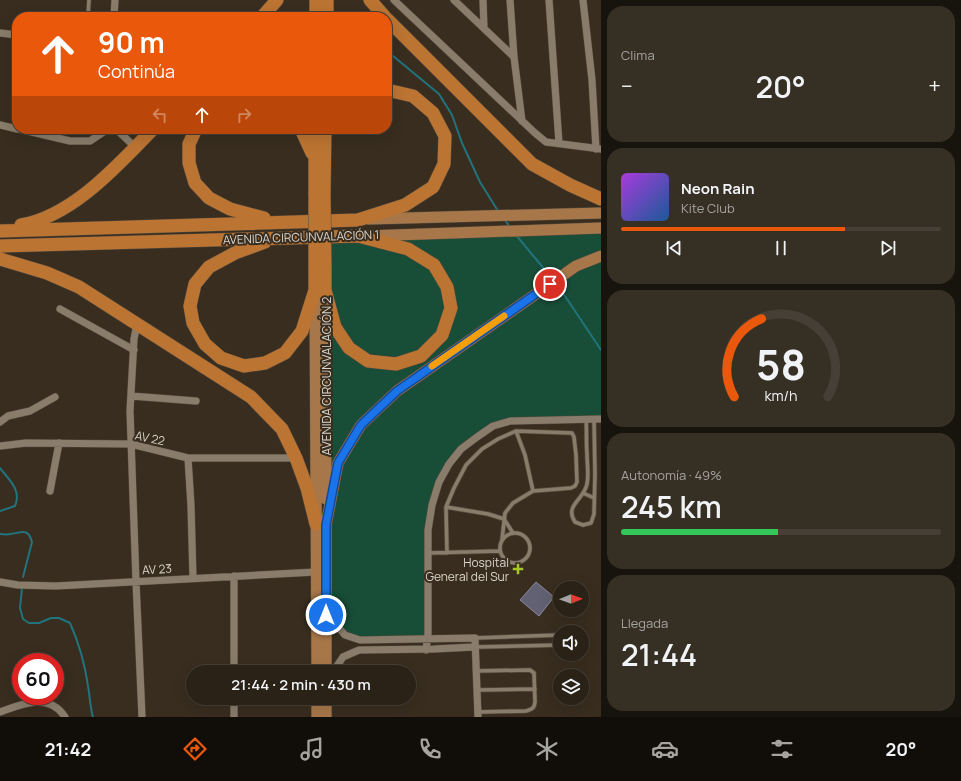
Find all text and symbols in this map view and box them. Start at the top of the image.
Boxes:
text: 90 m [98,23,165,61]
icon: ahead [32,28,84,80]
text: Clima [621,46,655,64]
text: Continúa [98,59,175,83]
text: 20° [755,66,806,107]
text: − [621,71,633,101]
text: + [928,71,941,101]
icon: left [149,104,171,126]
icon: ahead [191,104,213,126]
icon: right [233,104,255,126]
text: Neon Rain [681,178,755,199]
text: Kite Club [681,199,735,217]
street label: AVENIDA CIRCUNVALACIÓN 1 [222,226,380,248]
icon: previous [663,237,685,259]
icon: pause [770,237,792,259]
icon: next [877,237,899,259]
pin [533,267,567,301]
icon: arrive [539,273,561,295]
street label: AVENIDA CIRCUNVALACIÓN 2 [318,296,335,455]
text: 58 [756,335,806,391]
text: km/h [764,385,798,404]
street label: AV 22 [134,427,167,449]
text: Autonomía · 49% [621,466,722,484]
text: 245 km [621,486,722,527]
place label: Hospital General del Sur [425,554,510,585]
street label: AV 23 [142,560,172,578]
marker: Hospital General del Sur [512,563,524,575]
north arrow [553,581,589,617]
map controls [553,581,589,705]
position arrow [305,594,347,636]
text: Llegada [621,614,668,632]
button: sound [553,625,589,661]
text: 21:44 [621,634,697,675]
speed limit sign: 60 [12,653,64,705]
button: layers [553,669,589,705]
text: 21:44 · 2 min · 430 m [231,674,371,695]
icon: directions [181,735,209,763]
icon: music [298,735,326,763]
icon: phone [416,735,444,763]
icon: climate [533,735,561,763]
icon: car [651,735,679,763]
icon: filters [768,735,796,763]
text: 21:42 [45,737,91,761]
text: 20° [886,737,916,761]

